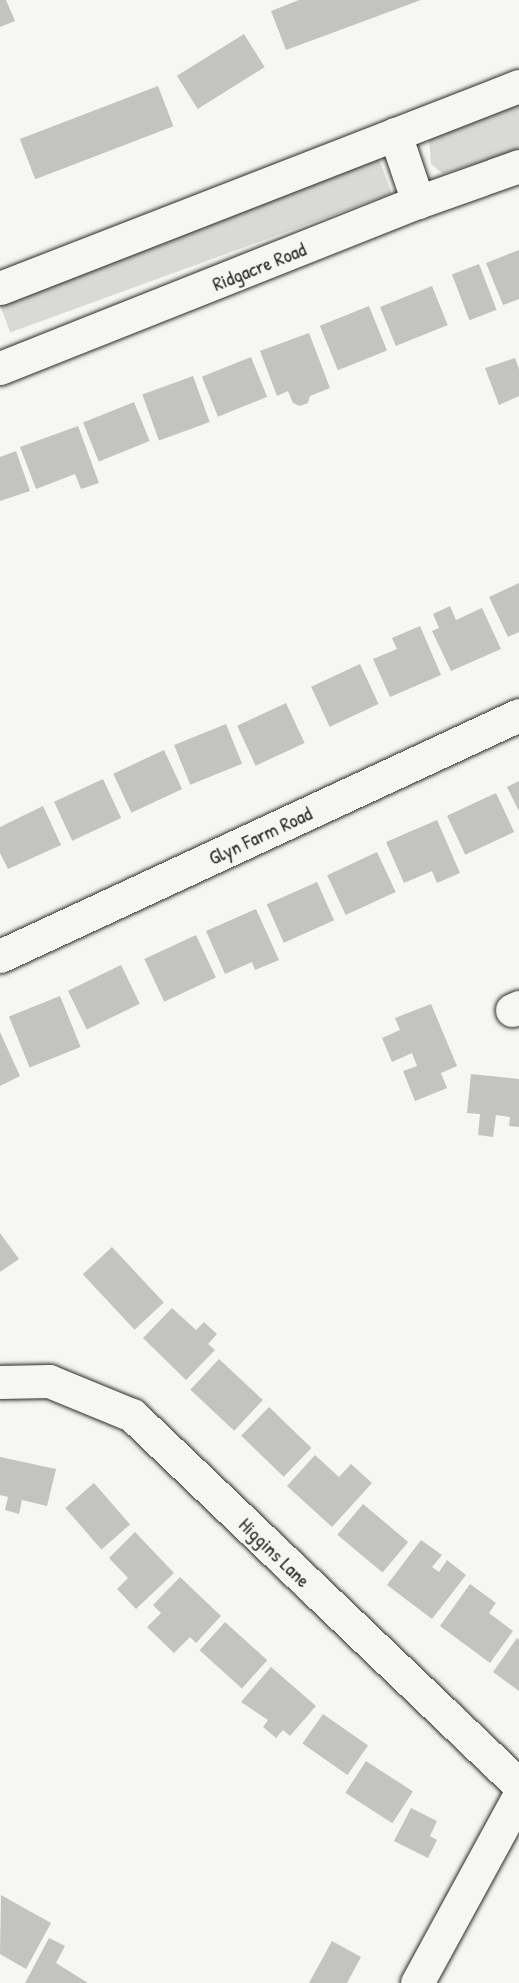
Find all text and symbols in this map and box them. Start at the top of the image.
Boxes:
street label: Ridgacre Road [209,236,309,296]
street label: Glyn Farm Road [205,801,315,869]
street label: Higgins Lane [234,1512,316,1592]

